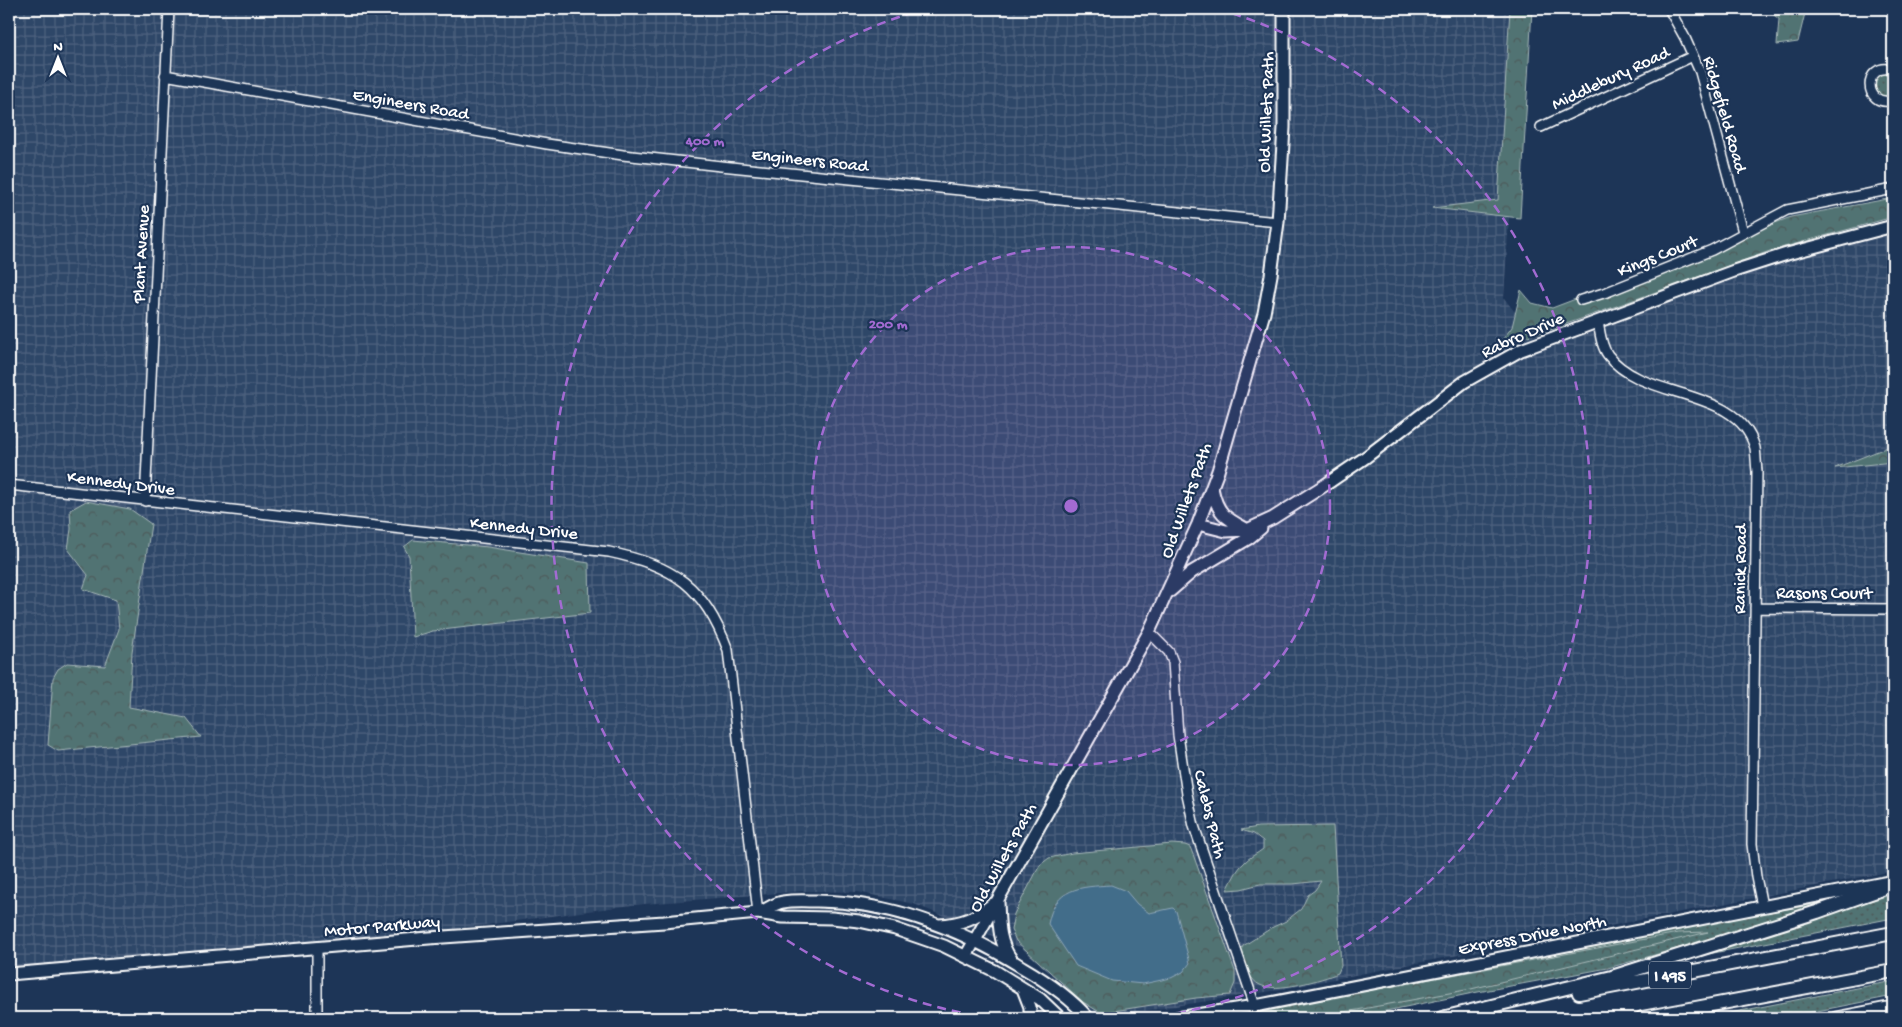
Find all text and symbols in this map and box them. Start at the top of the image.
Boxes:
north arrow [32,32,82,82]
text: N [53,39,63,56]
street label: Middlebury Road [1549,42,1675,116]
street label: Old Willets Path [1255,51,1280,173]
street label: Ridgefield Road [1697,54,1751,177]
street label: Engineers Road [351,85,472,126]
text: 400 m [685,133,725,151]
street label: Engineers Road [750,145,871,178]
street label: Plant Avenue [129,204,156,305]
street label: Kings Court [1615,231,1703,283]
street label: Rabro Drive [1478,308,1568,364]
text: 200 m [869,316,908,334]
street label: Old Willets Path [1157,440,1218,561]
street label: Kennedy Drive [66,467,177,502]
centre of rings [1062,497,1080,515]
street label: Kennedy Drive [469,513,579,546]
street label: Ranick Road [1730,523,1753,614]
street label: Rasons Court [1776,584,1874,605]
street label: Calebs Path [1187,768,1230,861]
street label: Old Willets Path [966,800,1043,916]
street label: Motor Parkway [323,912,441,943]
street label: Express Drive North [1457,912,1609,961]
road number: I 495 [1649,962,1691,988]

